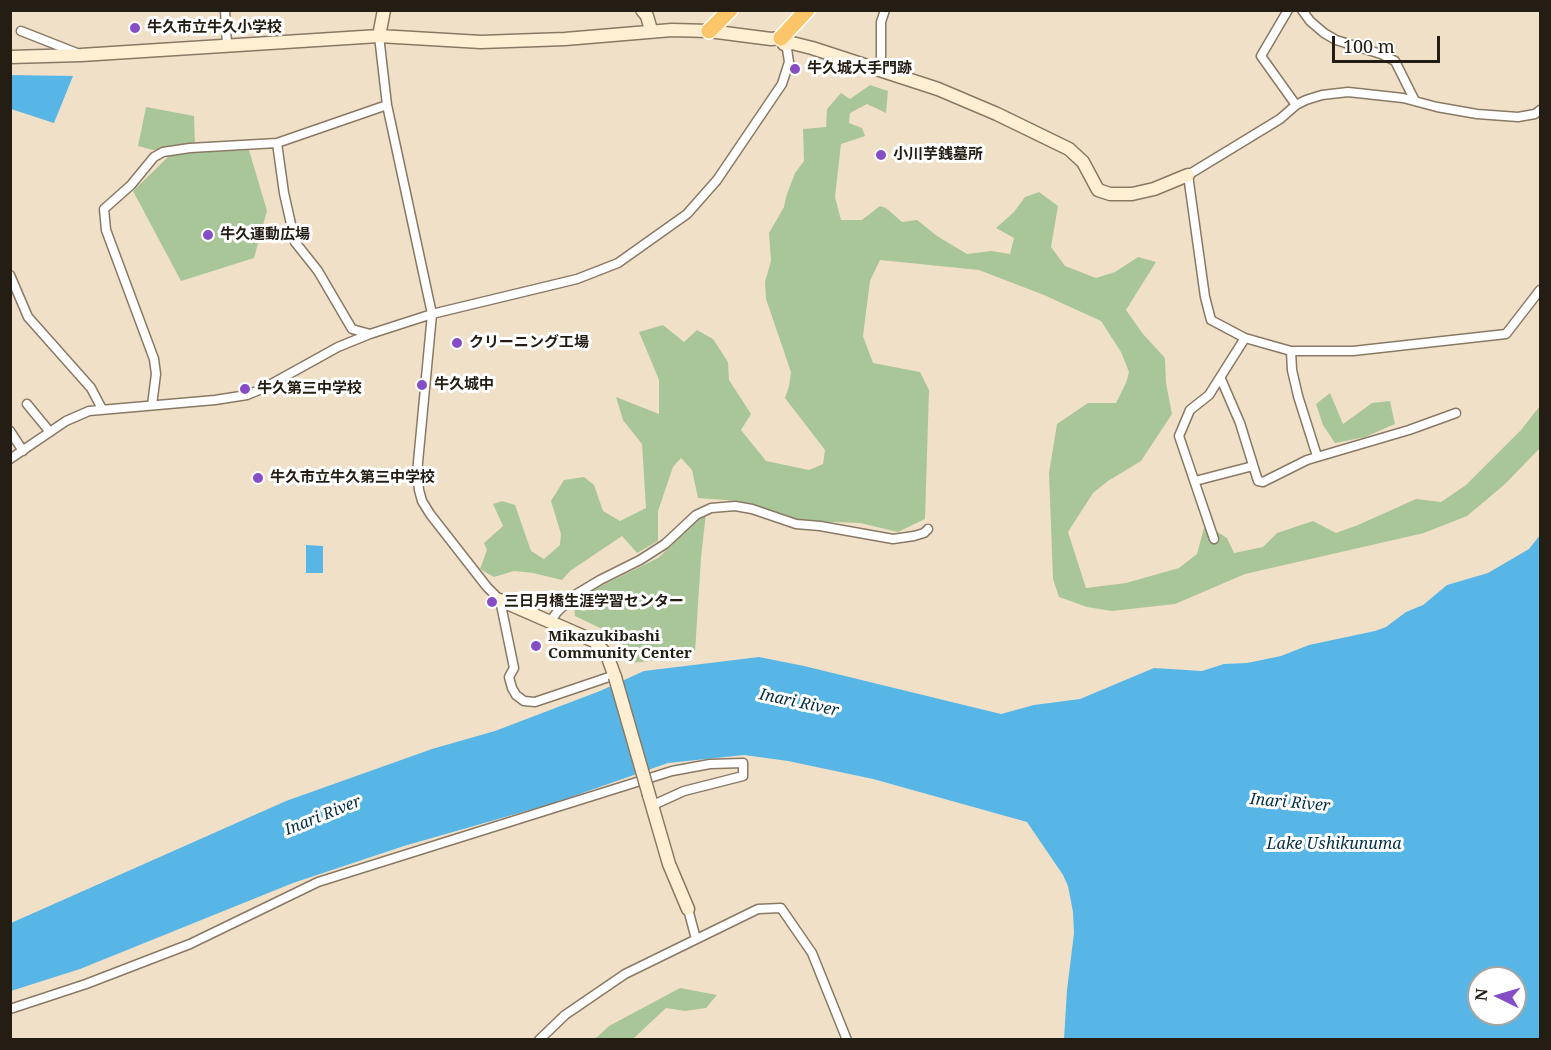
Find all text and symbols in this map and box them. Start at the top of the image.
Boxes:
place label: 牛久市立牛久小学校 [147,19,282,37]
marker: 牛久市立牛久小学校 [128,21,142,35]
scale bar [1335,24,1443,62]
text: 100 m [1343,34,1395,58]
place label: 牛久城大手門跡 [807,60,912,78]
marker: 牛久城大手門跡 [788,62,802,76]
place label: 小川芋銭墓所 [893,146,983,164]
marker: 小川芋銭墓所 [874,148,888,162]
place label: 牛久運動広場 [220,226,310,244]
marker: 牛久運動広場 [201,228,215,242]
place label: クリーニング工場 [469,334,589,352]
marker: クリーニング工場 [450,336,464,350]
place label: 牛久城中 [434,376,494,394]
marker: 牛久城中 [415,378,429,392]
place label: 牛久第三中学校 [257,380,362,398]
marker: 牛久第三中学校 [238,382,252,396]
place label: 牛久市立牛久第三中学校 [270,469,435,487]
marker: 牛久市立牛久第三中学校 [251,471,265,485]
place label: 三日月橋生涯学習センター [504,593,684,611]
marker: 三日月橋生涯学習センター [485,595,499,609]
place label: Mikazukibashi Community Center [548,628,692,663]
marker: Mikazukibashi Community Center [529,639,543,653]
water label: Inari River [758,685,840,721]
water label: Inari River [1249,790,1331,816]
water label: Inari River [282,792,364,840]
water label: Lake Ushikunuma [1266,834,1402,854]
north arrow [1467,966,1527,1026]
text: N [1470,987,1493,1002]

